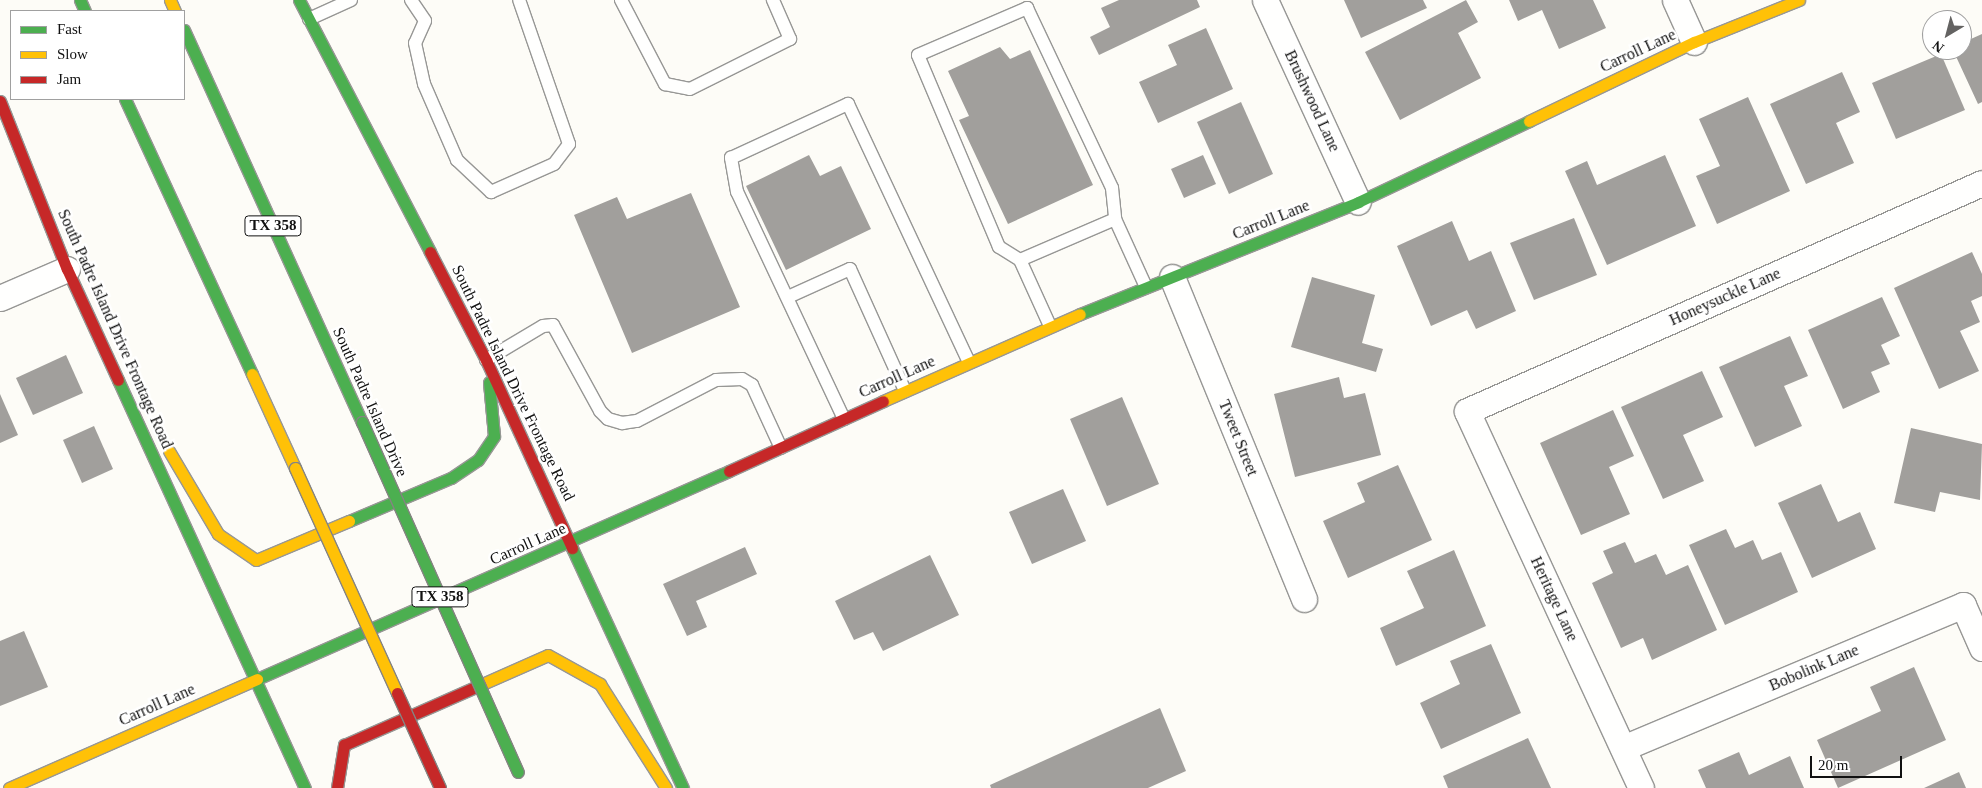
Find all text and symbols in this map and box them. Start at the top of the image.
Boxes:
legend [10,10,185,100]
north arrow [1922,10,1972,60]
text: Fast [57,21,82,37]
street label: Carroll Lane [1597,25,1679,77]
text: N [1930,38,1947,56]
text: Slow [57,46,88,62]
street label: Brushwood Lane [1280,47,1344,155]
text: Jam [57,71,81,87]
street label: Carroll Lane [1230,196,1312,244]
street label: South Padre Island Drive Frontage Road [53,206,177,452]
road number: TX 358 [244,214,302,238]
street label: South Padre Island Drive Frontage Road [447,262,579,504]
street label: Honeysuckle Lane [1667,264,1783,330]
street label: South Padre Island Drive [328,324,412,480]
street label: Carroll Lane [856,352,938,402]
street label: Tweet Street [1214,397,1262,479]
street label: Carroll Lane [487,519,569,569]
street label: Heritage Lane [1526,554,1582,644]
road number: TX 358 [411,584,469,610]
street label: Bobolink Lane [1766,640,1862,696]
street label: Carroll Lane [116,680,198,730]
scale bar [1812,746,1904,778]
text: 20 m [1818,757,1848,773]

